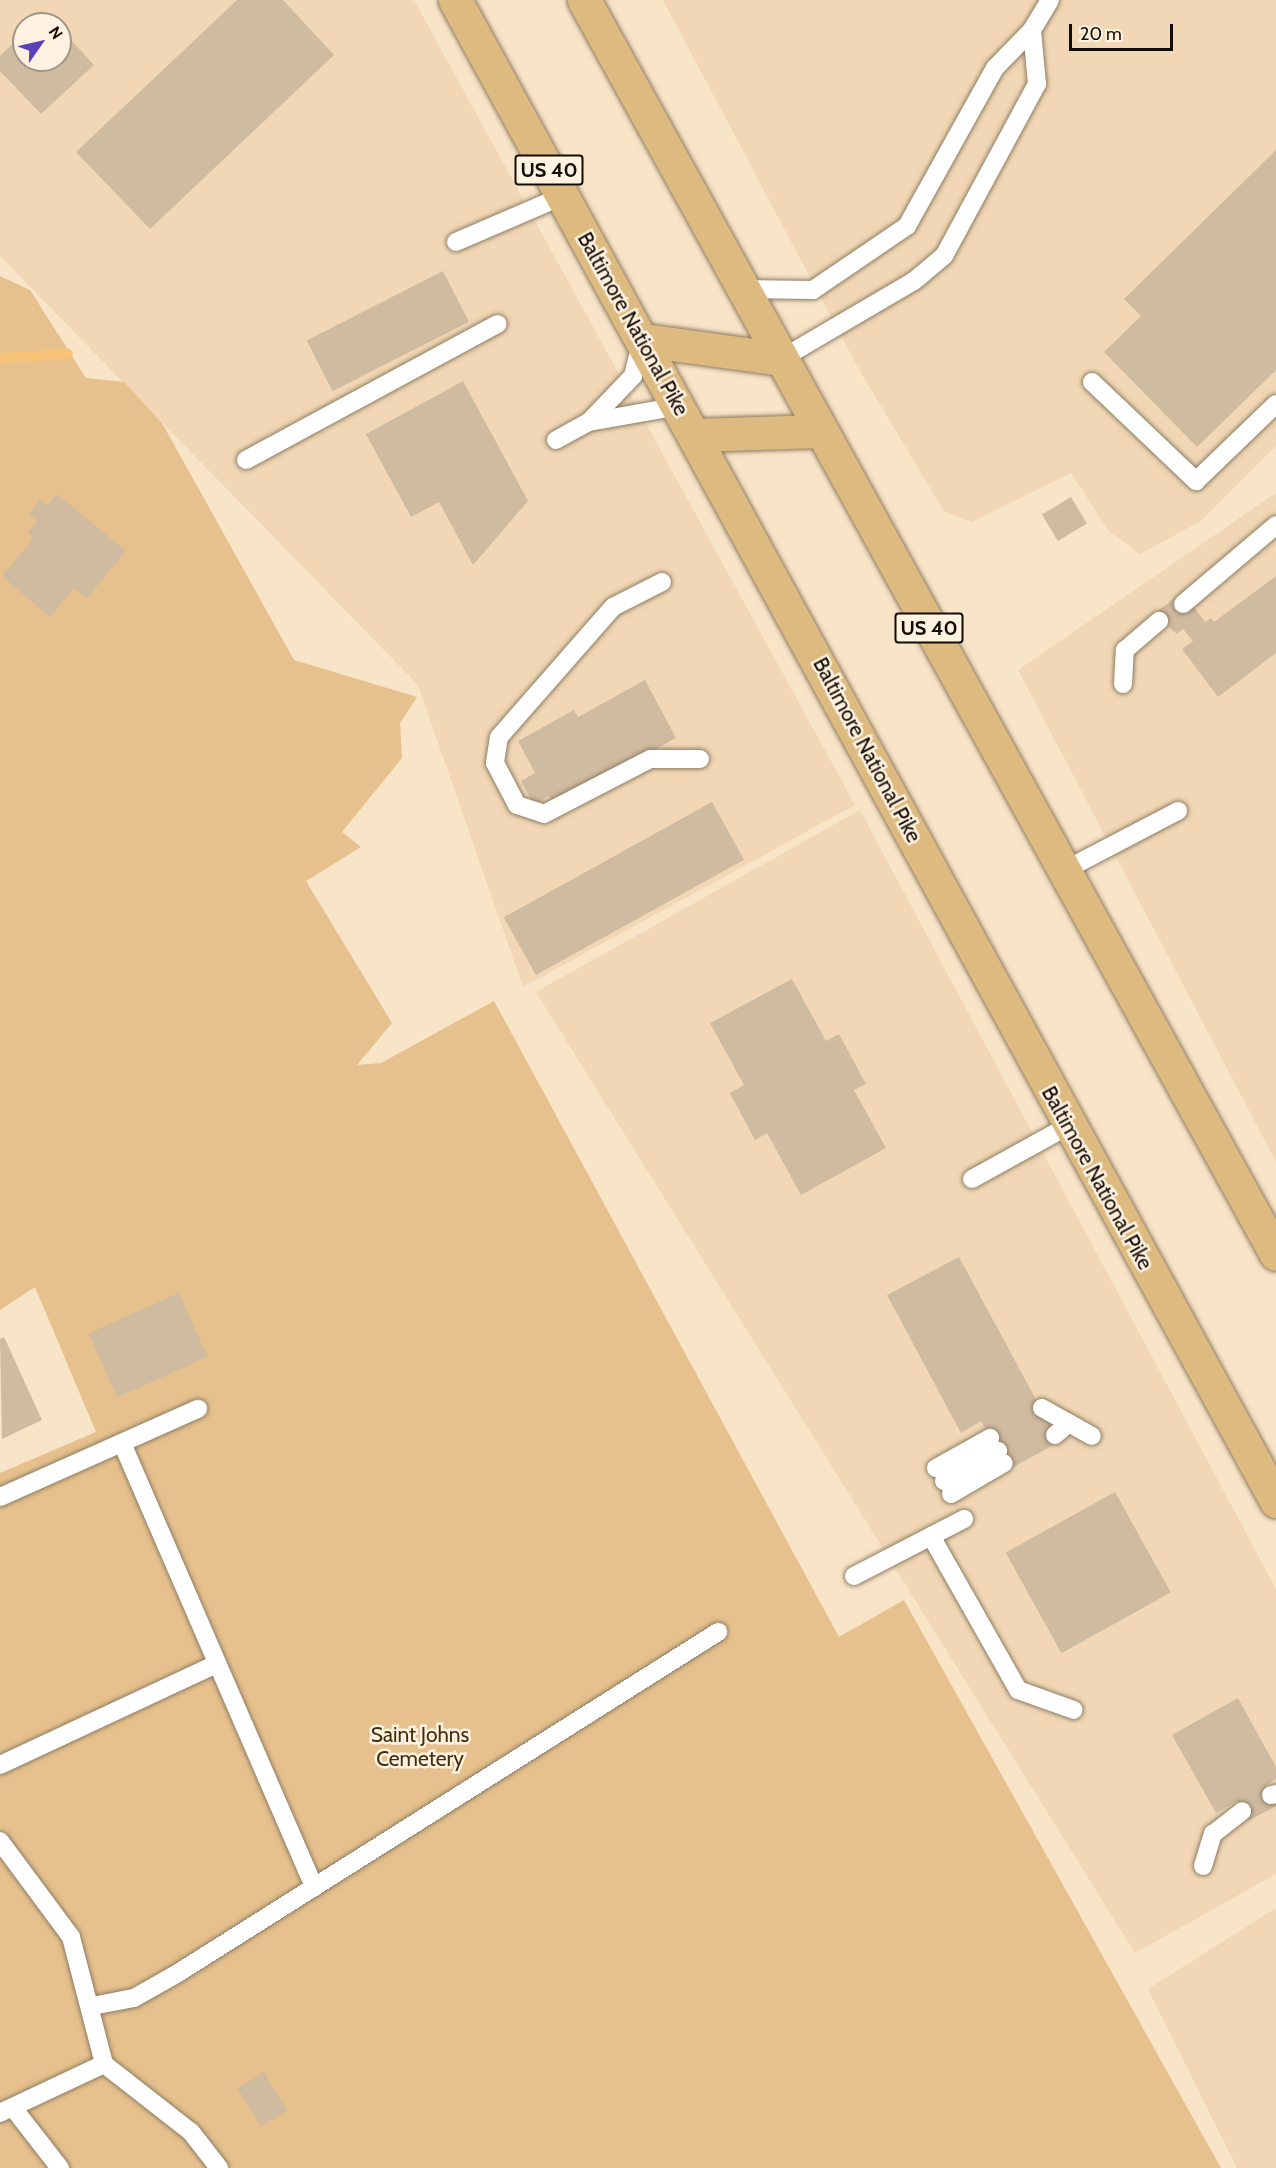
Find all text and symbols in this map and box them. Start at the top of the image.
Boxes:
north arrow [12,12,72,72]
scale bar [1072,12,1176,50]
text: N [45,23,67,43]
text: 20 m [1080,23,1122,45]
road number: US 40 [514,153,584,187]
street label: Baltimore National Pike [572,228,694,420]
road number: US 40 [894,611,964,645]
street label: Baltimore National Pike [808,653,926,847]
street label: Baltimore National Pike [1036,1082,1158,1274]
park label: Saint Johns Cemetery [371,1722,469,1772]

